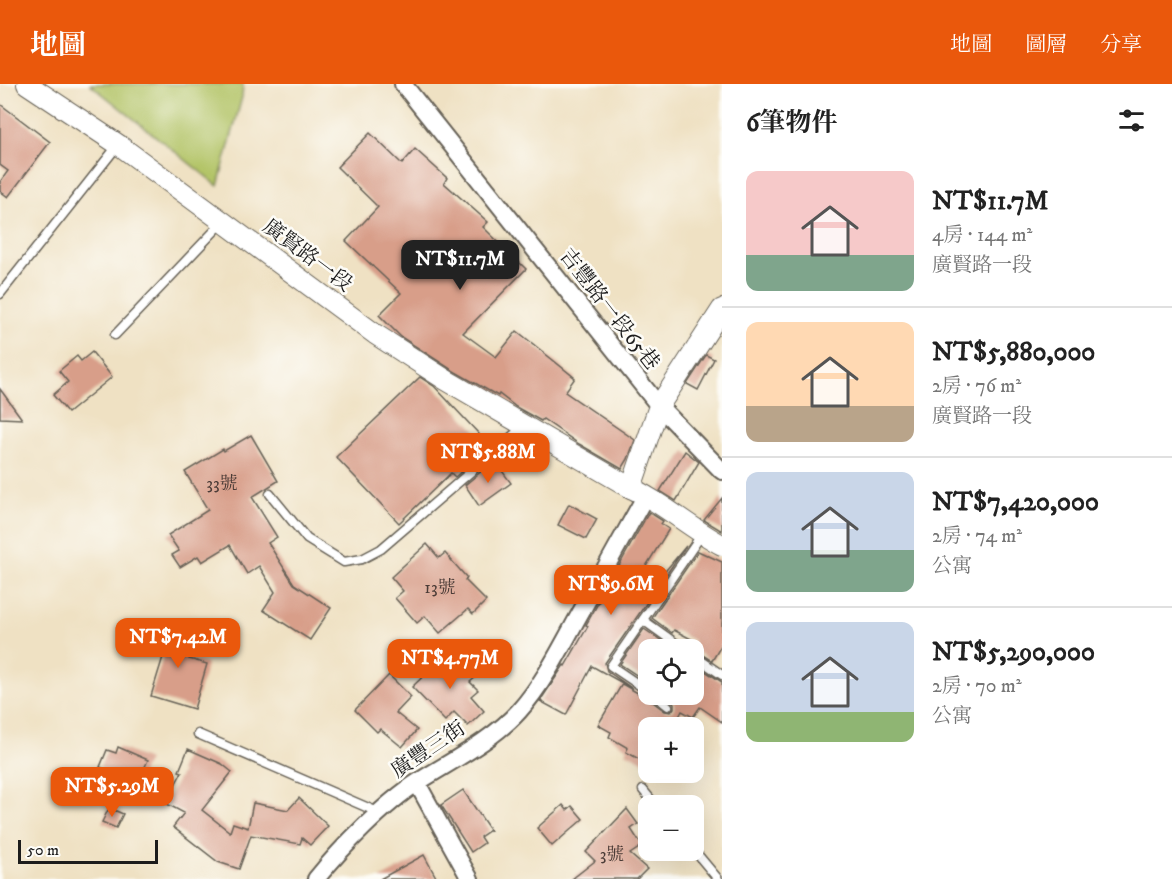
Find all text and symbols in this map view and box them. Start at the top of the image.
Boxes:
text: 地圖 [30,28,86,63]
text: 地圖 [950,32,992,58]
text: 圖層 [1025,32,1067,58]
text: 分享 [1100,32,1142,58]
icon: filters [1115,104,1148,137]
text: 6筆物件 [746,107,838,140]
text: NT$11.7M [932,185,1048,218]
icon: home [794,195,866,267]
street label: 廣賢路一段 [258,214,357,298]
text: 4房 · 144 m² [932,223,1032,248]
pin: NT$11.7M [398,240,522,291]
street label: 吉豐路一段65巷 [554,244,665,376]
text: NT$11.7M [415,247,505,272]
text: 廣賢路一段 [932,253,1032,278]
text: NT$5,880,000 [932,336,1095,369]
icon: home [794,346,866,418]
text: 2房 · 76 m² [932,374,1021,399]
text: 廣賢路一段 [932,404,1032,429]
pin: NT$5.88M [426,433,550,484]
text: NT$5.88M [441,440,535,465]
house number: 33號 [206,473,238,495]
text: NT$7,420,000 [932,486,1099,519]
icon: home [794,496,866,568]
text: 2房 · 74 m² [932,524,1022,549]
text: 公寓 [932,554,972,579]
pin: NT$9.6M [556,565,666,616]
text: NT$9.6M [568,572,654,597]
house number: 13號 [424,577,456,599]
pin: NT$7.42M [116,618,240,669]
text: NT$7.42M [129,625,227,650]
text: NT$5,290,000 [932,636,1095,669]
pin: NT$4.77M [388,639,512,690]
map controls [638,639,704,861]
button: locate [638,639,704,705]
text: NT$4.77M [401,646,499,671]
icon: home [794,646,866,718]
text: 2房 · 70 m² [932,674,1022,699]
text: 公寓 [932,704,972,729]
street label: 廣豐三街 [386,716,471,784]
button: + [638,717,704,783]
pin: NT$5.29M [50,767,174,818]
text: NT$5.29M [65,774,159,799]
button: − [638,795,704,861]
scale bar [18,837,158,864]
text: 50 m [27,840,59,860]
house number: 3號 [600,844,624,866]

